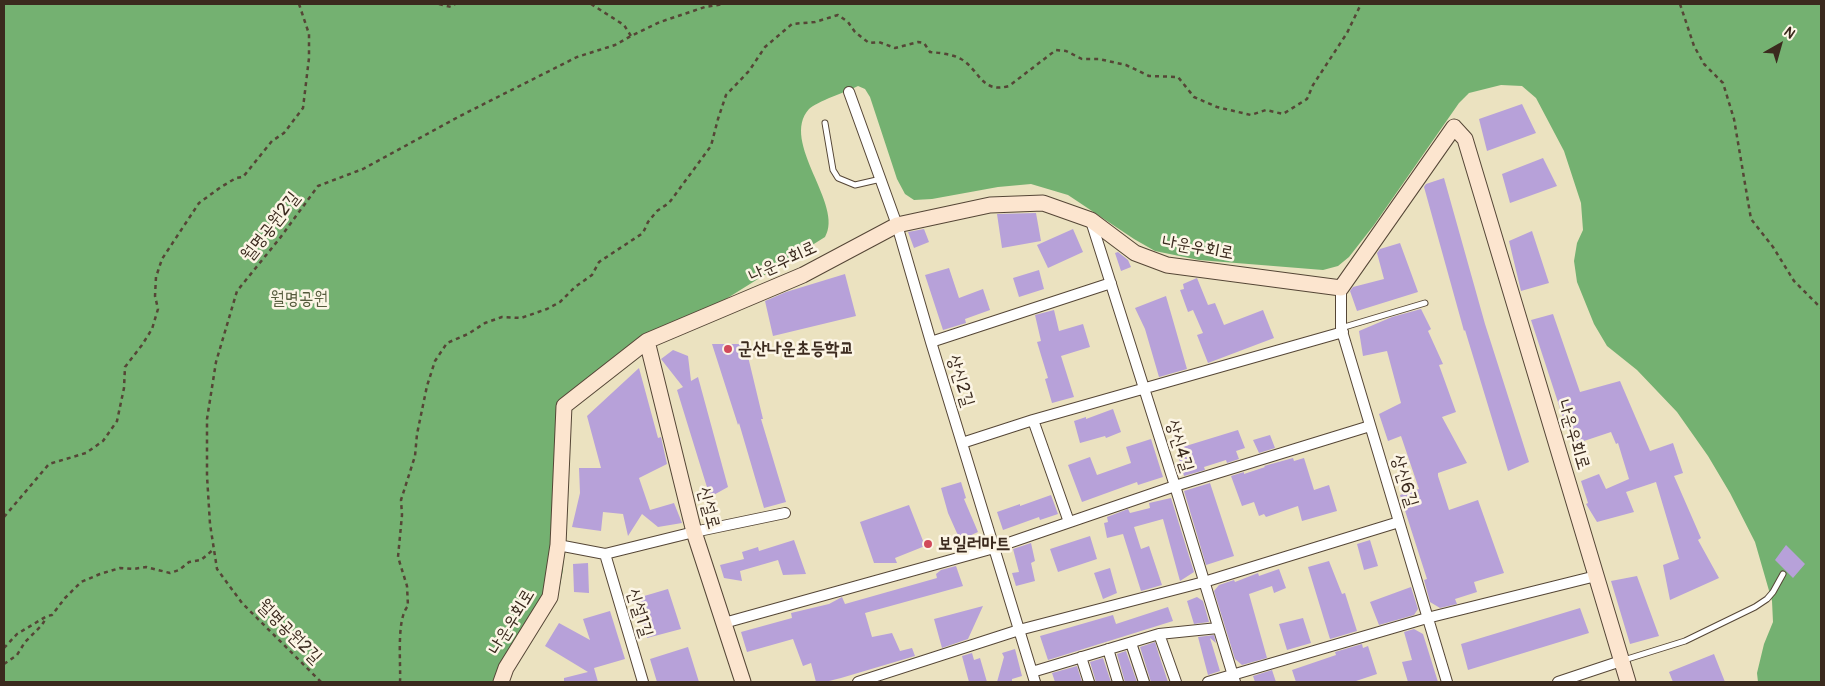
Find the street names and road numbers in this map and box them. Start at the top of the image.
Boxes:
street label: 월명공원2길 [237,188,305,266]
street label: 나운우회로 [1160,231,1236,265]
street label: 나운우회로 [746,237,820,287]
street label: 상신2길 [942,352,978,410]
street label: 나운우회로 [1552,397,1594,473]
street label: 상신4길 [1160,417,1198,475]
street label: 상신6길 [1386,452,1422,510]
street label: 신설로 [692,484,724,532]
street label: 나운우회로 [484,585,540,659]
street label: 신설1길 [621,586,657,640]
street label: 월명공원2길 [252,595,326,669]

